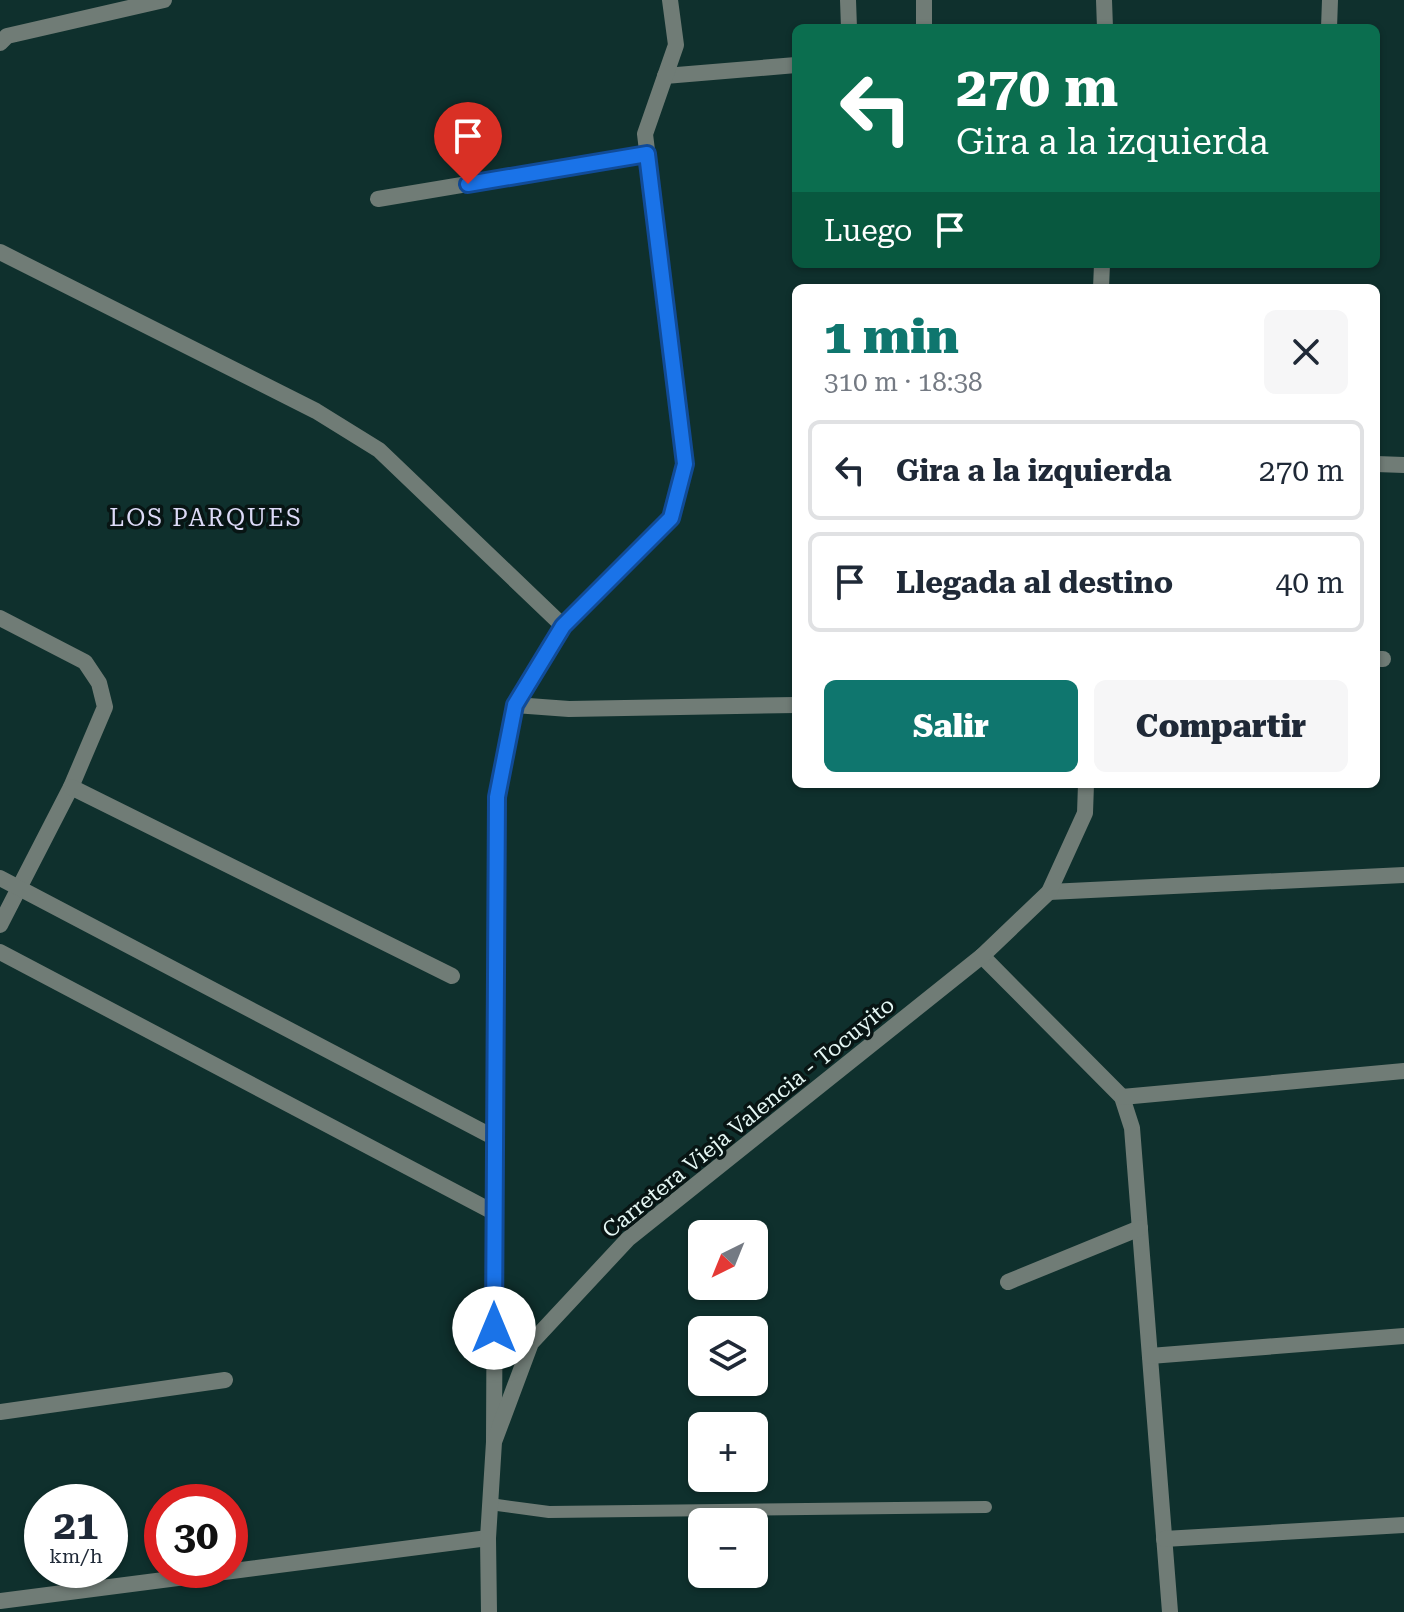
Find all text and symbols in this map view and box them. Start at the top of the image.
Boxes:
text: 270 m [956,54,1118,120]
icon: left [824,56,928,160]
pin [434,102,502,184]
icon: arrive [446,114,490,158]
text: Gira a la izquierda [956,121,1269,163]
icon: arrive [928,208,972,252]
text: Luego [824,213,912,248]
text: 1 min [824,309,959,365]
button: close [1264,310,1348,394]
text: 310 m · 18:38 [824,367,983,397]
icon: left [828,448,872,492]
text: Gira a la izquierda [896,453,1172,488]
text: 270 m [1259,453,1344,488]
district label: LOS PARQUES [109,504,303,532]
icon: arrive [828,560,872,604]
text: Llegada al destino [896,565,1173,600]
text: 40 m [1275,565,1344,600]
button: Salir [824,680,1078,772]
button: Compartir [1094,680,1348,772]
street label: Carretera Vieja Valencia - Tocuyito [598,992,899,1243]
north arrow [688,1220,768,1300]
map controls [688,1220,768,1588]
position arrow [452,1286,536,1370]
button: layers [688,1316,768,1396]
button: + [688,1412,768,1492]
speed limit sign: 30 [144,1484,248,1588]
text: 21 [54,1502,98,1549]
button: − [688,1508,768,1588]
text: km/h [49,1544,103,1568]

